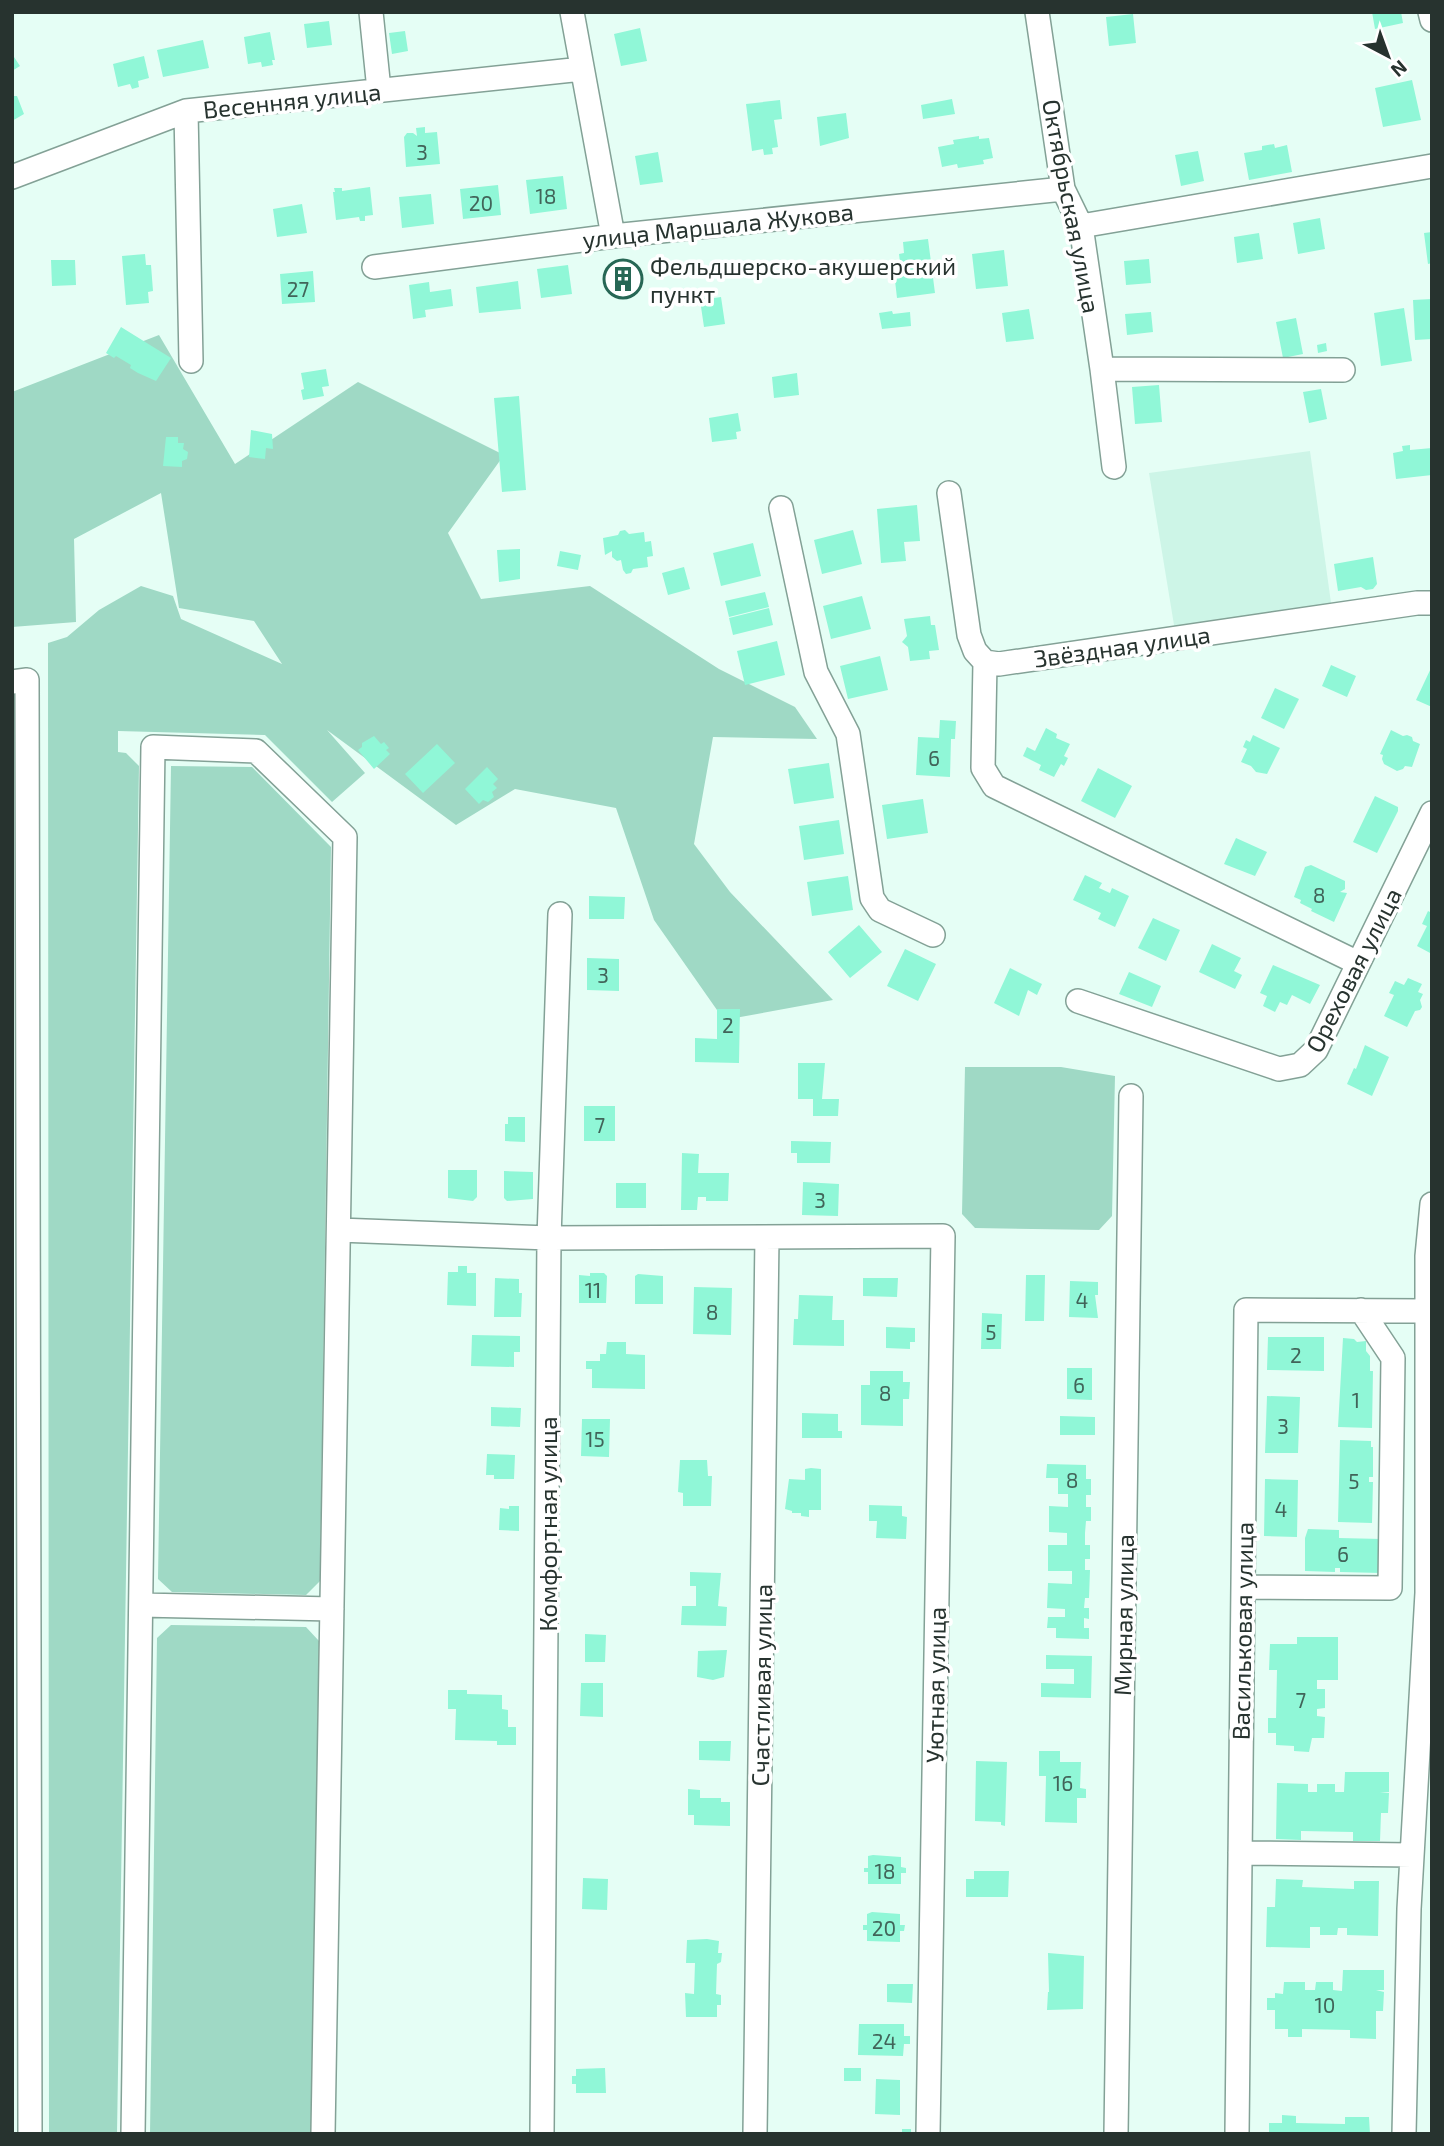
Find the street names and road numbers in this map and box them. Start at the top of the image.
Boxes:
street label: Весенняя улица [202,76,383,125]
street label: Октябрьская улица [1036,97,1107,316]
street label: улица Маршала Жукова [581,196,855,255]
street label: Звёздная улица [1032,619,1212,674]
street label: Ореховая улица [1299,883,1408,1058]
street label: Комфортная улица [533,1416,563,1632]
street label: Васильковая улица [1226,1522,1259,1740]
street label: Мирная улица [1107,1534,1140,1696]
street label: Счастливая улица [745,1584,778,1786]
street label: Уютная улица [919,1607,952,1763]

